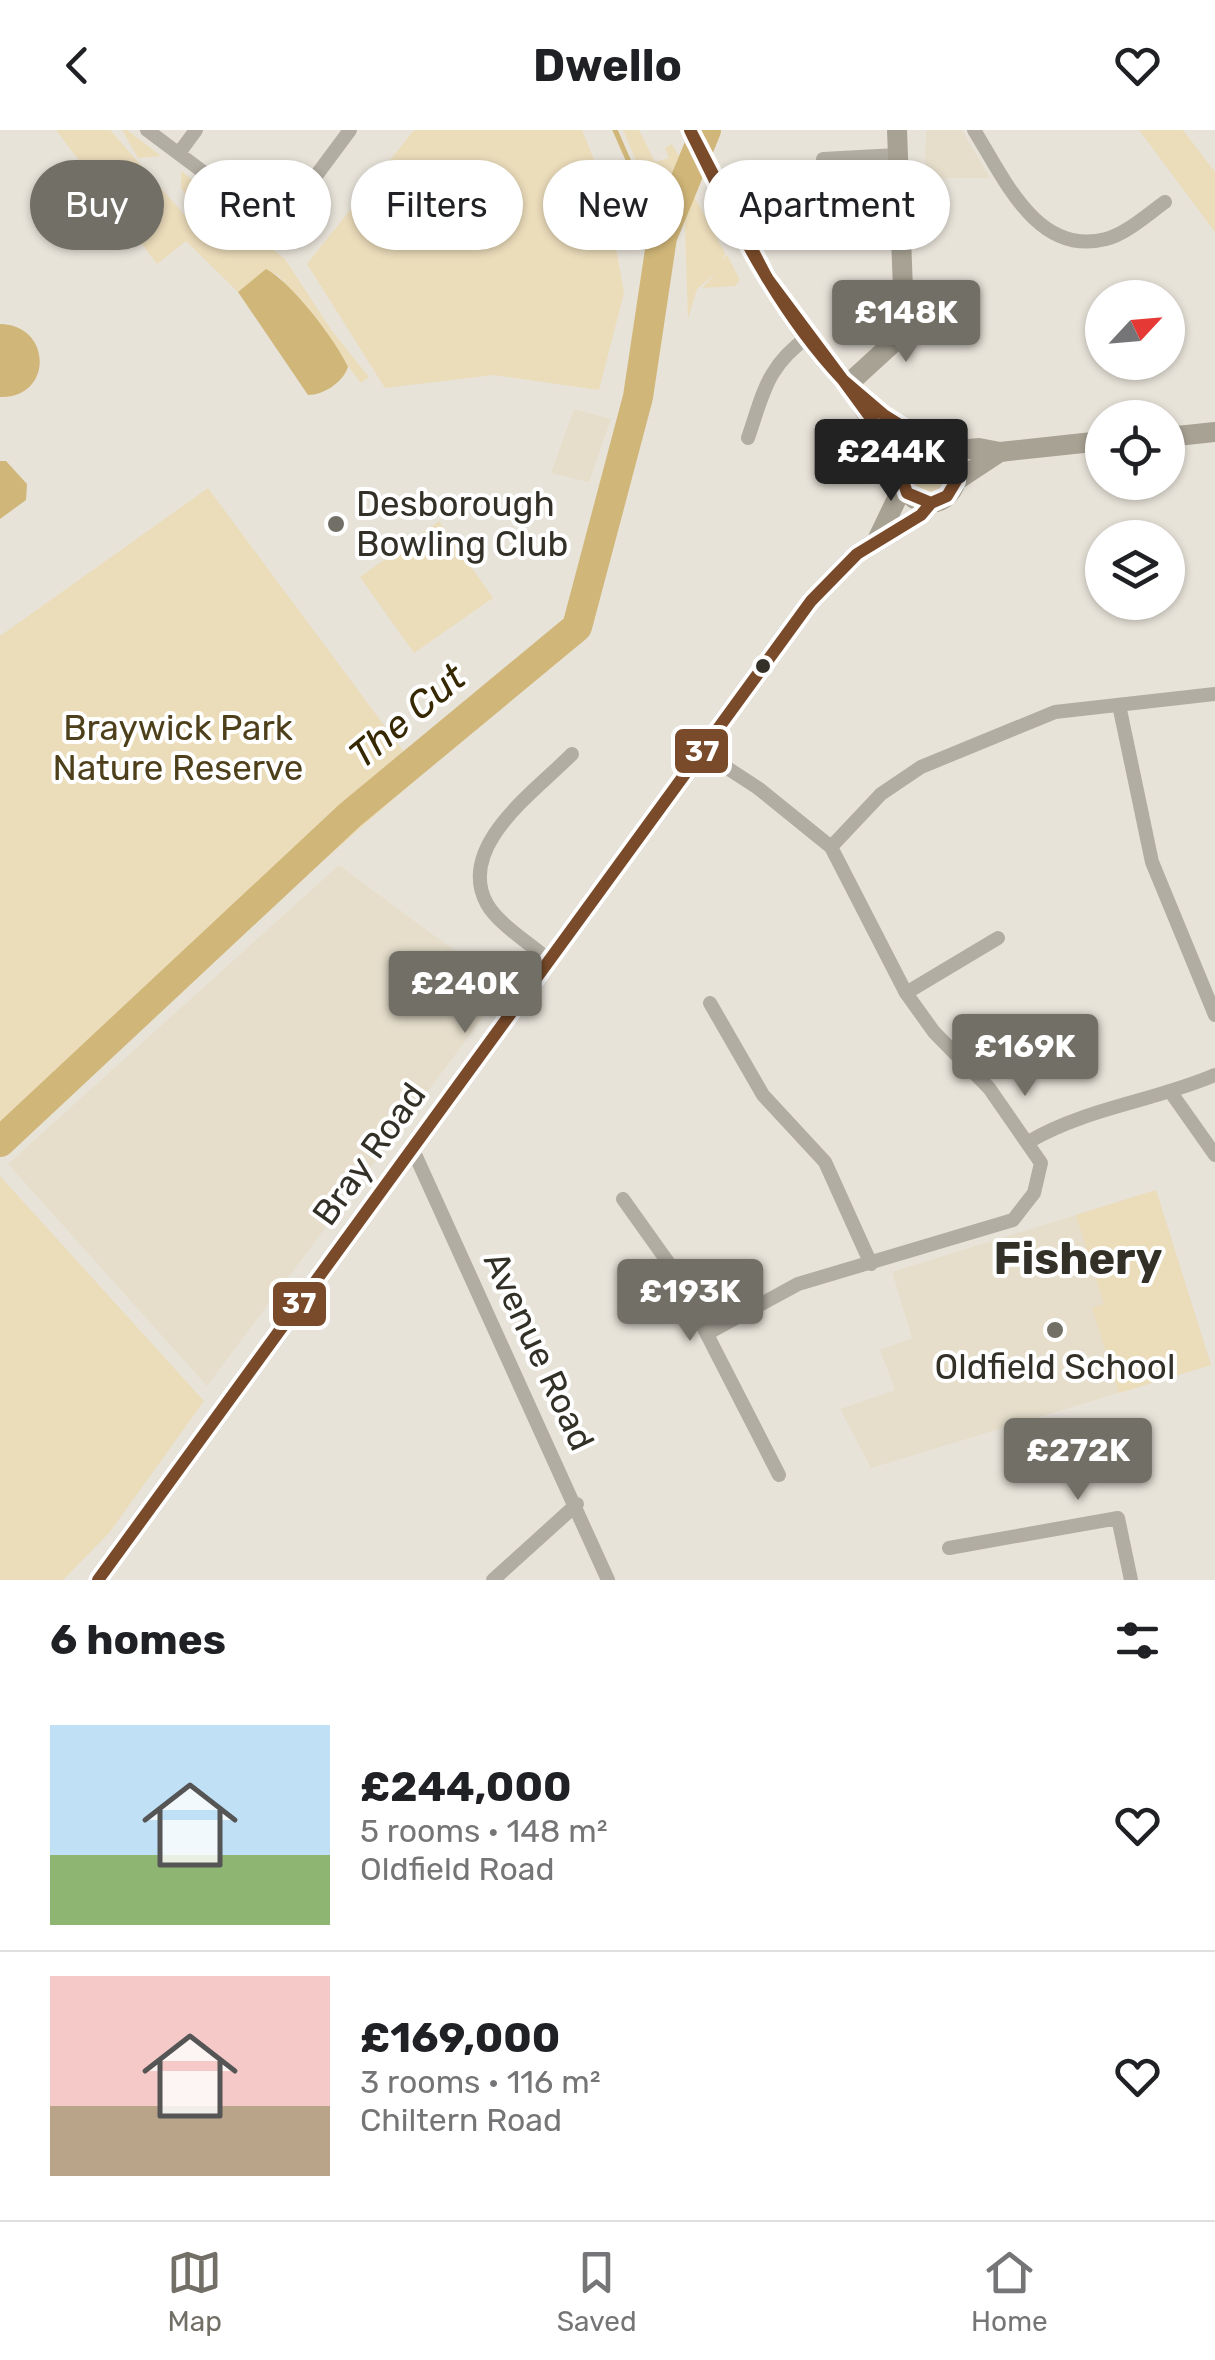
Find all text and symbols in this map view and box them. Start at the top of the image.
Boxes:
icon: back [50,38,105,93]
icon: heart [1110,38,1165,93]
text: Dwello [533,39,682,92]
chip: Buy [30,160,164,250]
chip: Rent [184,160,331,250]
chip: Filters [351,160,523,250]
chip: New [543,160,684,250]
chip: Apartment [704,160,950,250]
pin: £148K [836,280,976,365]
north arrow [1085,280,1185,380]
map controls [1085,280,1185,620]
text: £148K [854,293,958,331]
button: locate [1085,400,1185,500]
pin: £244K [821,419,961,504]
text: £244K [837,432,945,470]
place label: Desborough Bowling Club [356,483,568,565]
marker: Desborough Bowling Club [325,513,347,535]
button: layers [1085,520,1185,620]
water label: The Cut [339,653,476,778]
unlabelled marker [753,656,773,676]
park label: Braywick Park Nature Reserve [53,707,303,789]
line badge: 37 [673,727,730,775]
text: 37 [685,735,719,768]
pin: £240K [395,951,535,1036]
text: £240K [411,964,519,1002]
pin: £169K [955,1014,1095,1099]
text: £169K [974,1027,1076,1065]
street label: Bray Road [303,1075,435,1233]
district label: Fishery [994,1232,1163,1285]
street label: Avenue Road [475,1245,603,1457]
pin: £193K [620,1259,760,1344]
text: £193K [639,1272,741,1310]
line badge: 37 [271,1280,328,1328]
text: 37 [282,1287,316,1320]
marker: Oldfield School [1044,1319,1066,1341]
place label: Oldfield School [935,1346,1175,1388]
pin: £272K [1008,1418,1148,1503]
text: £272K [1026,1431,1130,1469]
icon: filters [1110,1613,1165,1668]
text: 6 homes [50,1615,226,1665]
text: £244,000 [360,1762,572,1812]
icon: home [130,1765,250,1885]
icon: heart [1110,1798,1165,1853]
text: 5 rooms · 148 m² [360,1812,608,1850]
text: Oldfield Road [360,1850,554,1888]
text: £169,000 [360,2013,560,2063]
icon: home [130,2016,250,2136]
icon: heart [1110,2049,1165,2104]
text: 3 rooms · 116 m² [360,2063,601,2101]
text: Chiltern Road [360,2101,562,2139]
tab: Map [167,2245,222,2338]
tab: Saved [557,2245,637,2338]
tab: Home [971,2245,1048,2338]

